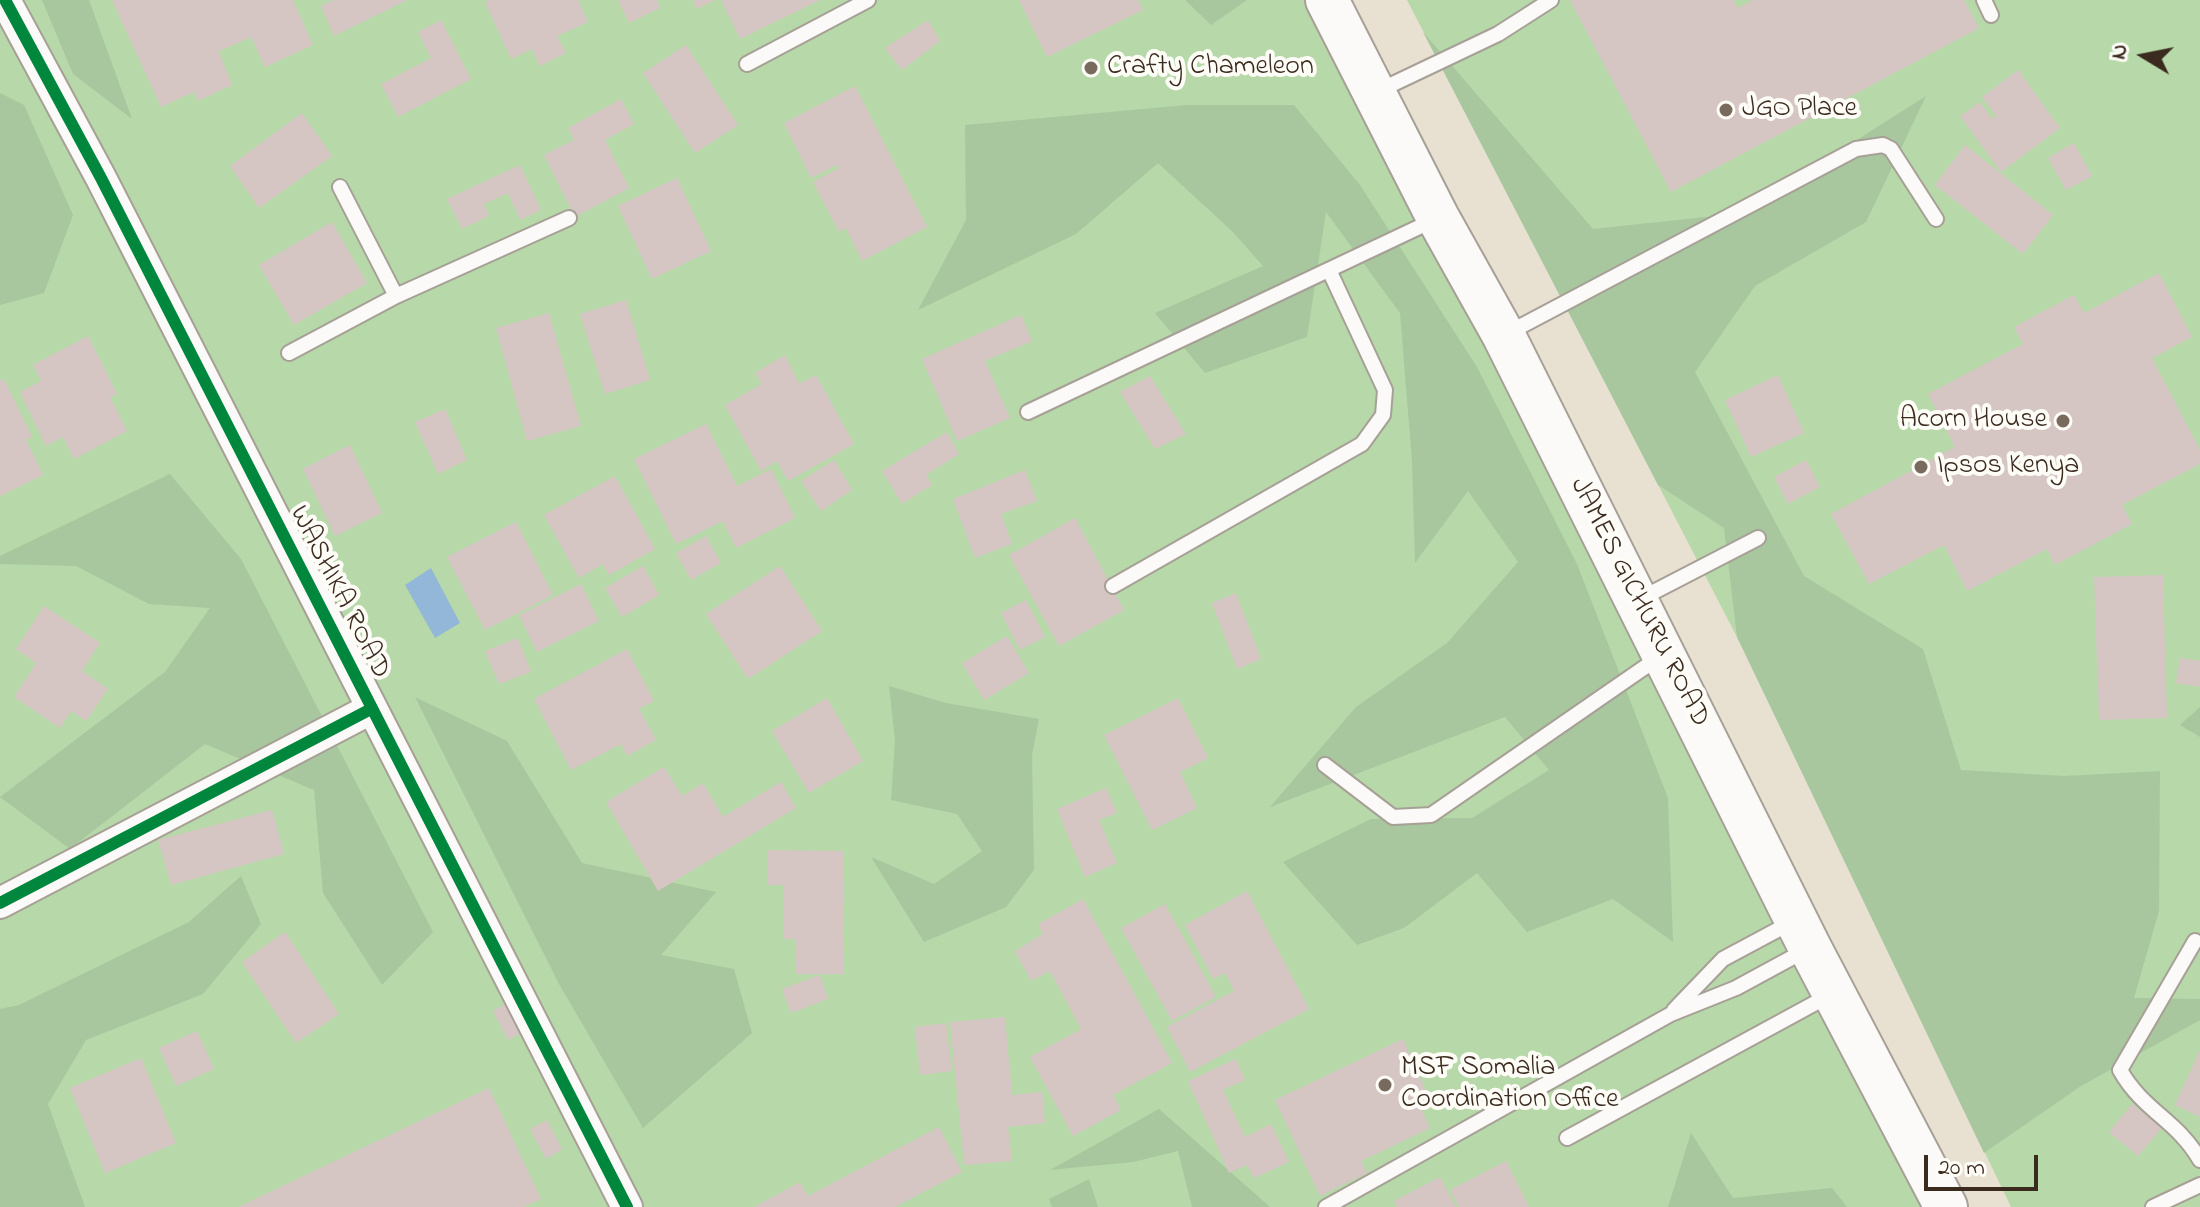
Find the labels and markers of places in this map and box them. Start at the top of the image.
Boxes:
place label: Crafty Chameleon [1107,51,1314,85]
marker: Crafty Chameleon [1082,59,1100,77]
place label: JGO Place [1742,93,1857,127]
marker: JGO Place [1717,101,1735,119]
place label: Acorn House [1900,404,2047,438]
marker: Acorn House [2054,412,2072,430]
place label: Ipsos Kenya [1937,450,2079,484]
marker: Ipsos Kenya [1912,458,1930,476]
place label: MSF Somalia Coordination Office [1401,1052,1619,1118]
marker: MSF Somalia Coordination Office [1376,1076,1394,1094]

